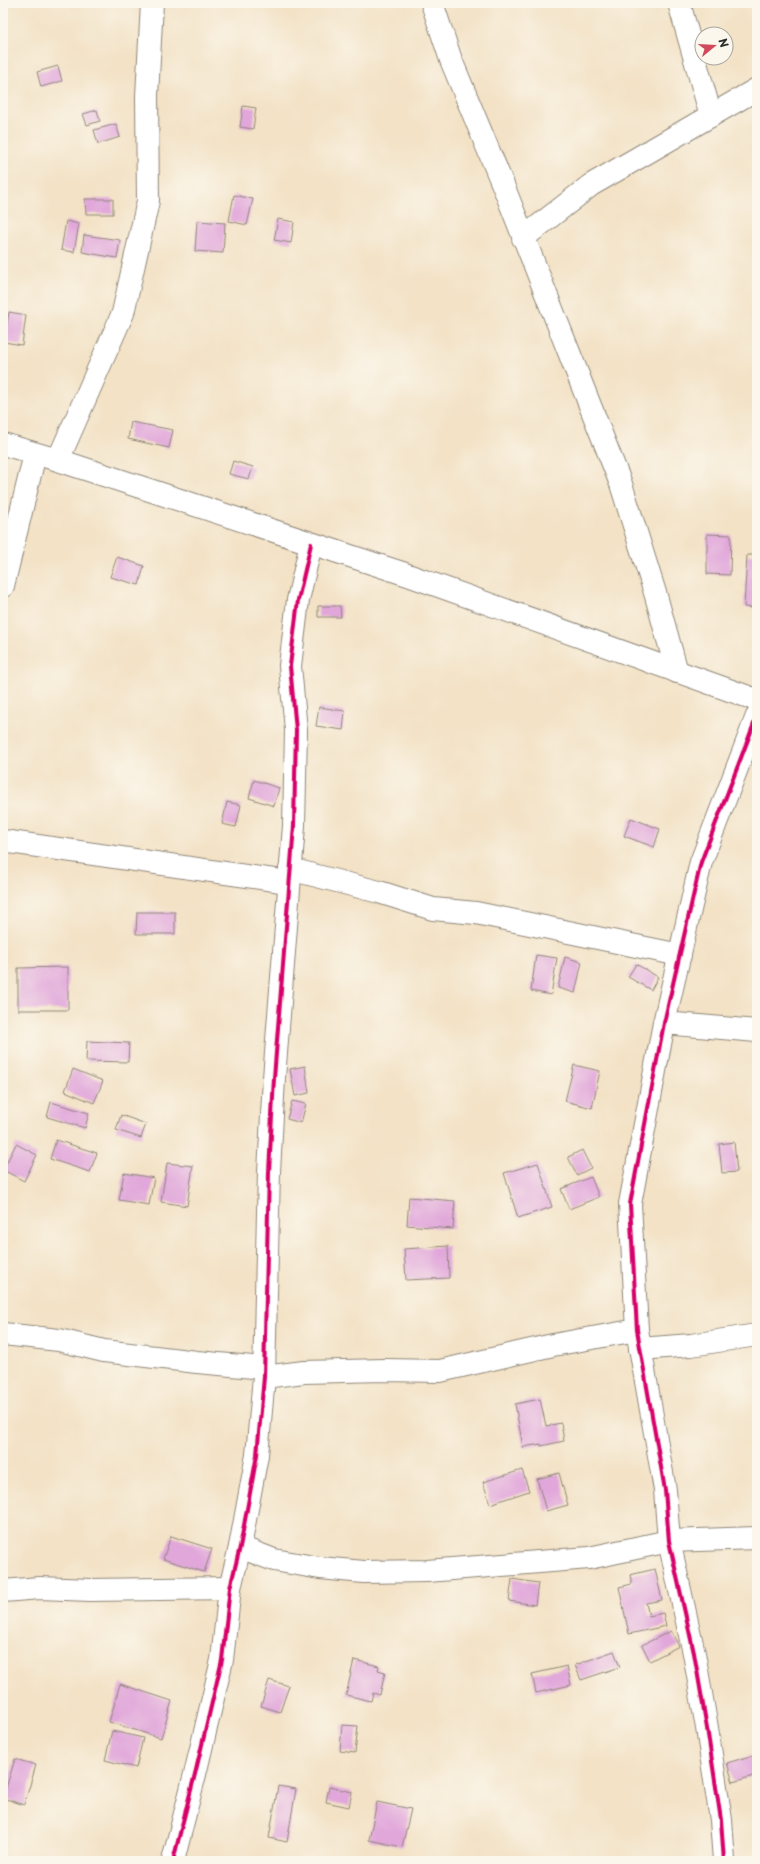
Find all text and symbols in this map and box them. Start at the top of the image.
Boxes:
north arrow [694,26,734,66]
text: N [715,36,734,50]

